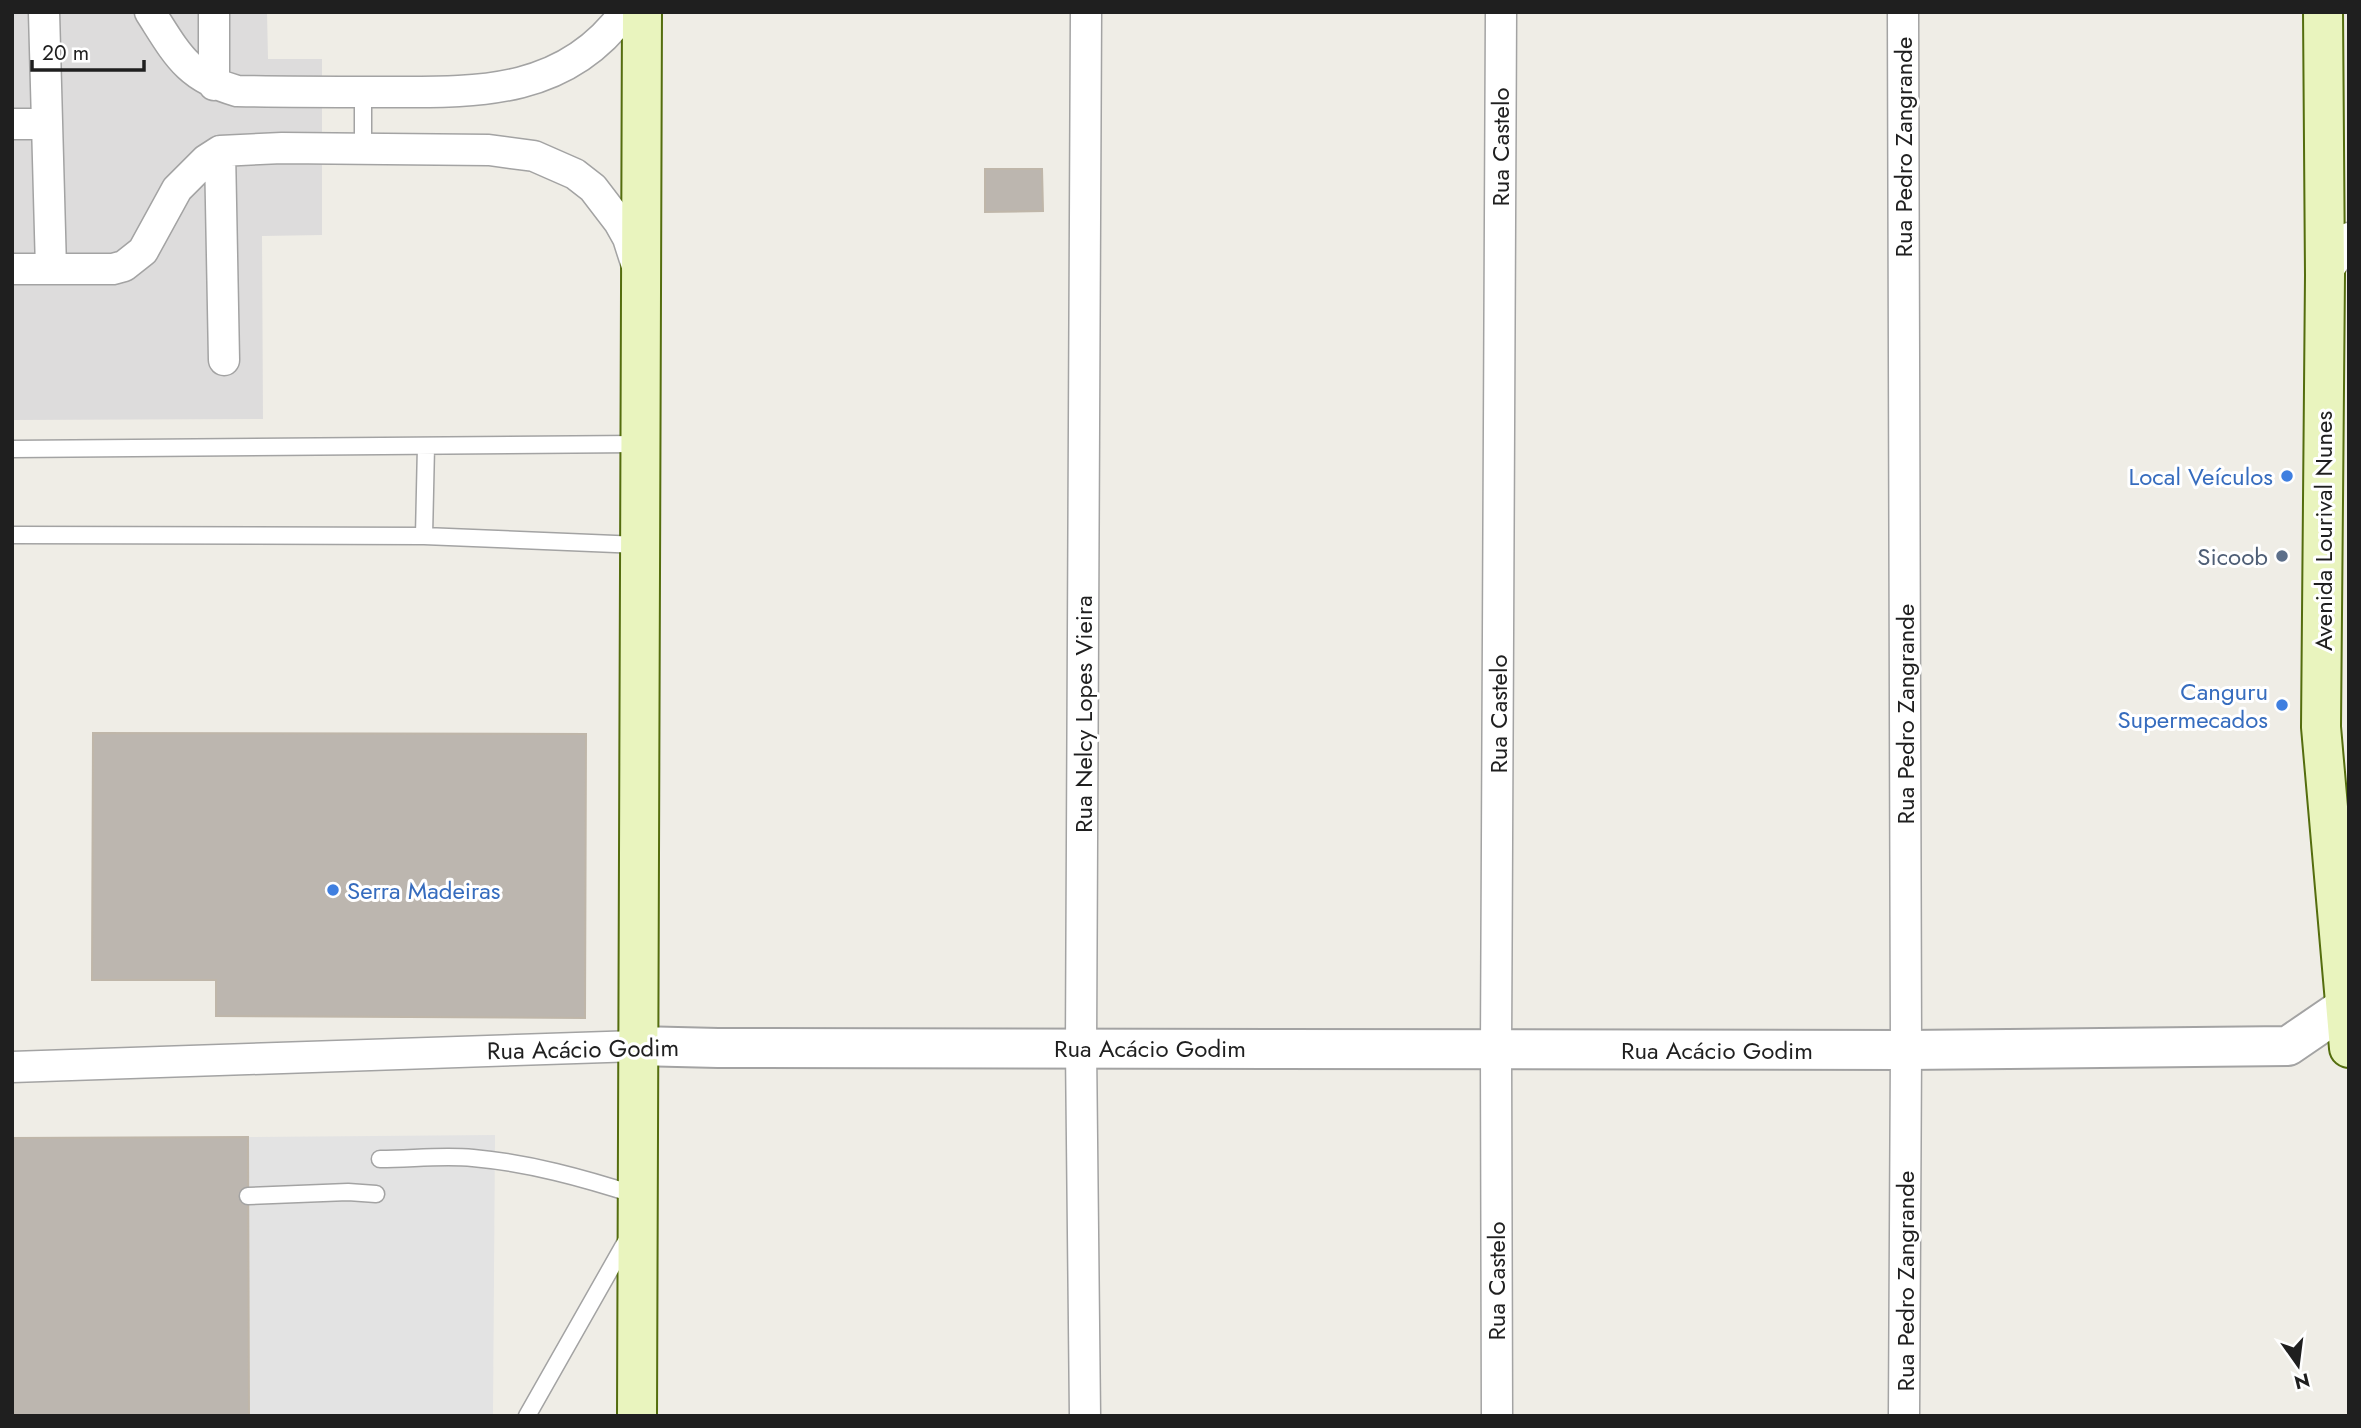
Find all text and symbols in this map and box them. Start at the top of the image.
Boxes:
scale bar [32,28,144,72]
street label: Rua Pedro Zangrande [1886,37,1921,257]
text: 20 m [42,38,89,68]
street label: Rua Castelo [1483,87,1518,207]
street label: Avenida Lourival Nunes [2306,411,2341,651]
place label: Local Veículos [2128,459,2273,494]
marker: Local Veículos [2279,468,2295,484]
place label: Sicoob [2197,539,2268,574]
marker: Sicoob [2274,548,2290,564]
street label: Rua Nelcy Lopes Vieira [1066,595,1101,833]
street label: Rua Pedro Zangrande [1888,604,1923,824]
street label: Rua Castelo [1481,654,1516,774]
place label: Canguru Supermecados [2117,674,2268,737]
marker: Canguru Supermecados [2274,697,2290,713]
place label: Serra Madeiras [347,873,500,908]
marker: Serra Madeiras [325,882,341,898]
street label: Rua Acácio Godim [487,1030,679,1068]
street label: Rua Acácio Godim [1054,1031,1246,1066]
street label: Rua Acácio Godim [1621,1033,1813,1068]
street label: Rua Pedro Zangrande [1888,1171,1923,1391]
street label: Rua Castelo [1479,1221,1514,1341]
north arrow [2263,1330,2333,1400]
text: N [2291,1366,2313,1396]

